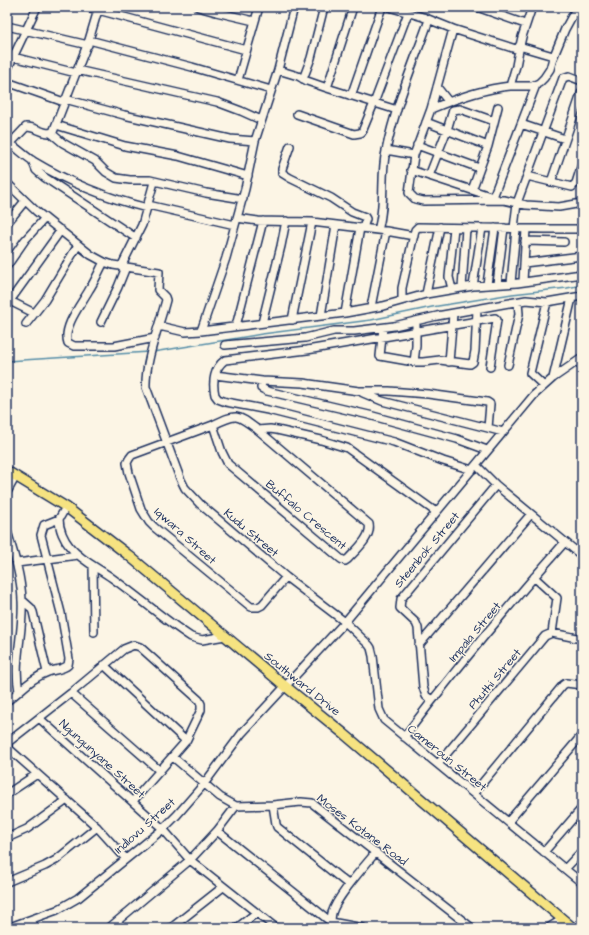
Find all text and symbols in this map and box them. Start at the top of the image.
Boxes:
street label: Buffalo Crescent [262,476,350,554]
street label: Iqwara Street [150,503,220,569]
street label: Kudu Street [220,505,282,561]
street label: Steenbok Street [390,508,464,592]
street label: Impala Street [445,598,505,666]
street label: Phuthi Street [465,645,525,713]
street label: Southward Drive [260,648,344,720]
street label: Ngungunyane Street [54,716,149,803]
street label: Cameroun Street [404,721,490,795]
street label: Moses Kotane Road [313,790,411,870]
street label: Indlovu Street [111,794,179,858]

